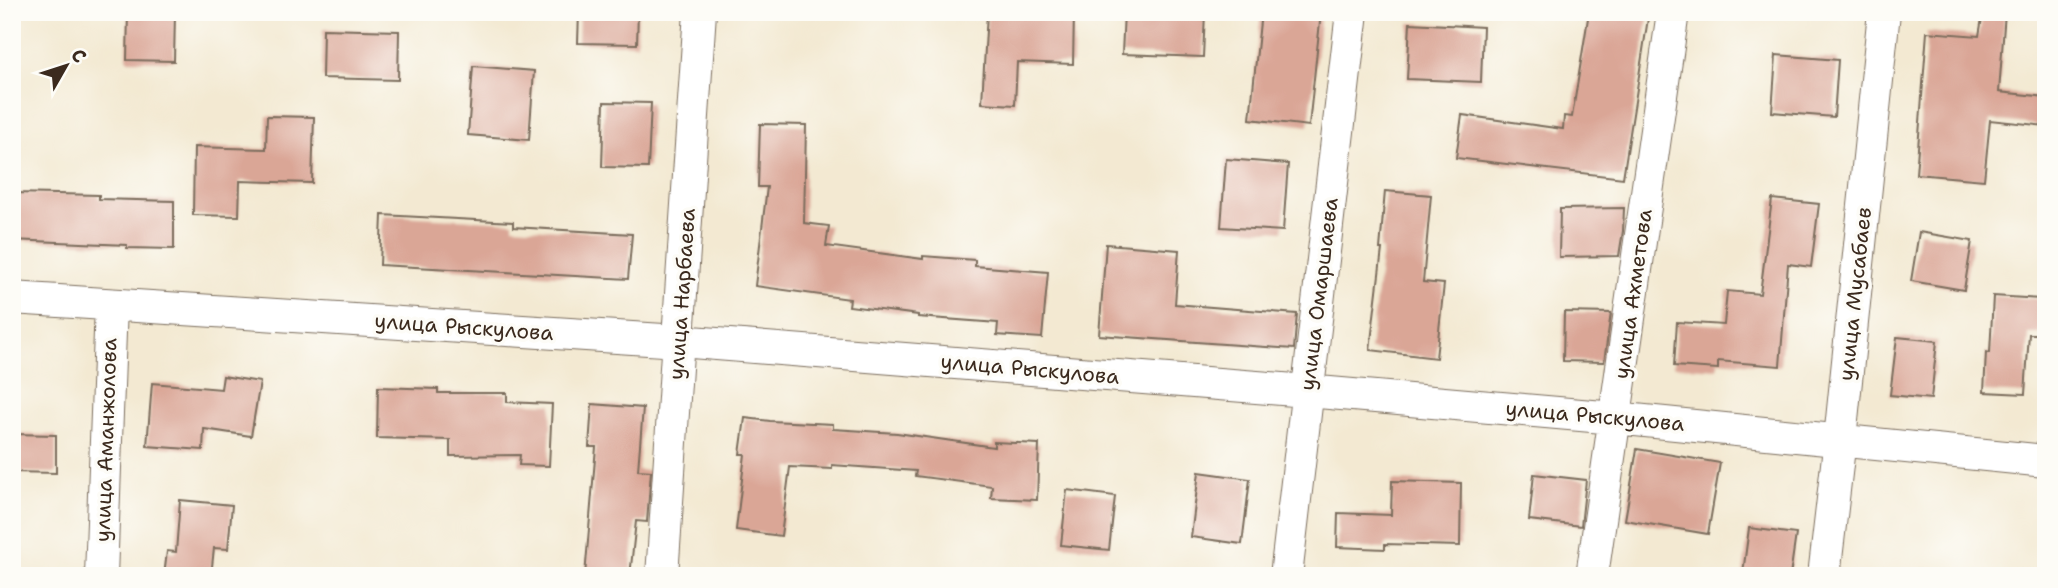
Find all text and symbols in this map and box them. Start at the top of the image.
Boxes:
north arrow [32,32,102,102]
text: С [65,43,92,68]
street label: улица Омаршаева [1293,196,1345,392]
street label: улица Мусабаев [1832,206,1878,382]
street label: улица Нарбаева [662,207,702,381]
street label: улица Ахметова [1607,207,1659,381]
street label: улица Рыскулова [374,307,554,347]
street label: улица Аманжолова [88,338,124,542]
street label: улица Рыскулова [939,347,1121,391]
street label: улица Рыскулова [1504,394,1686,438]

